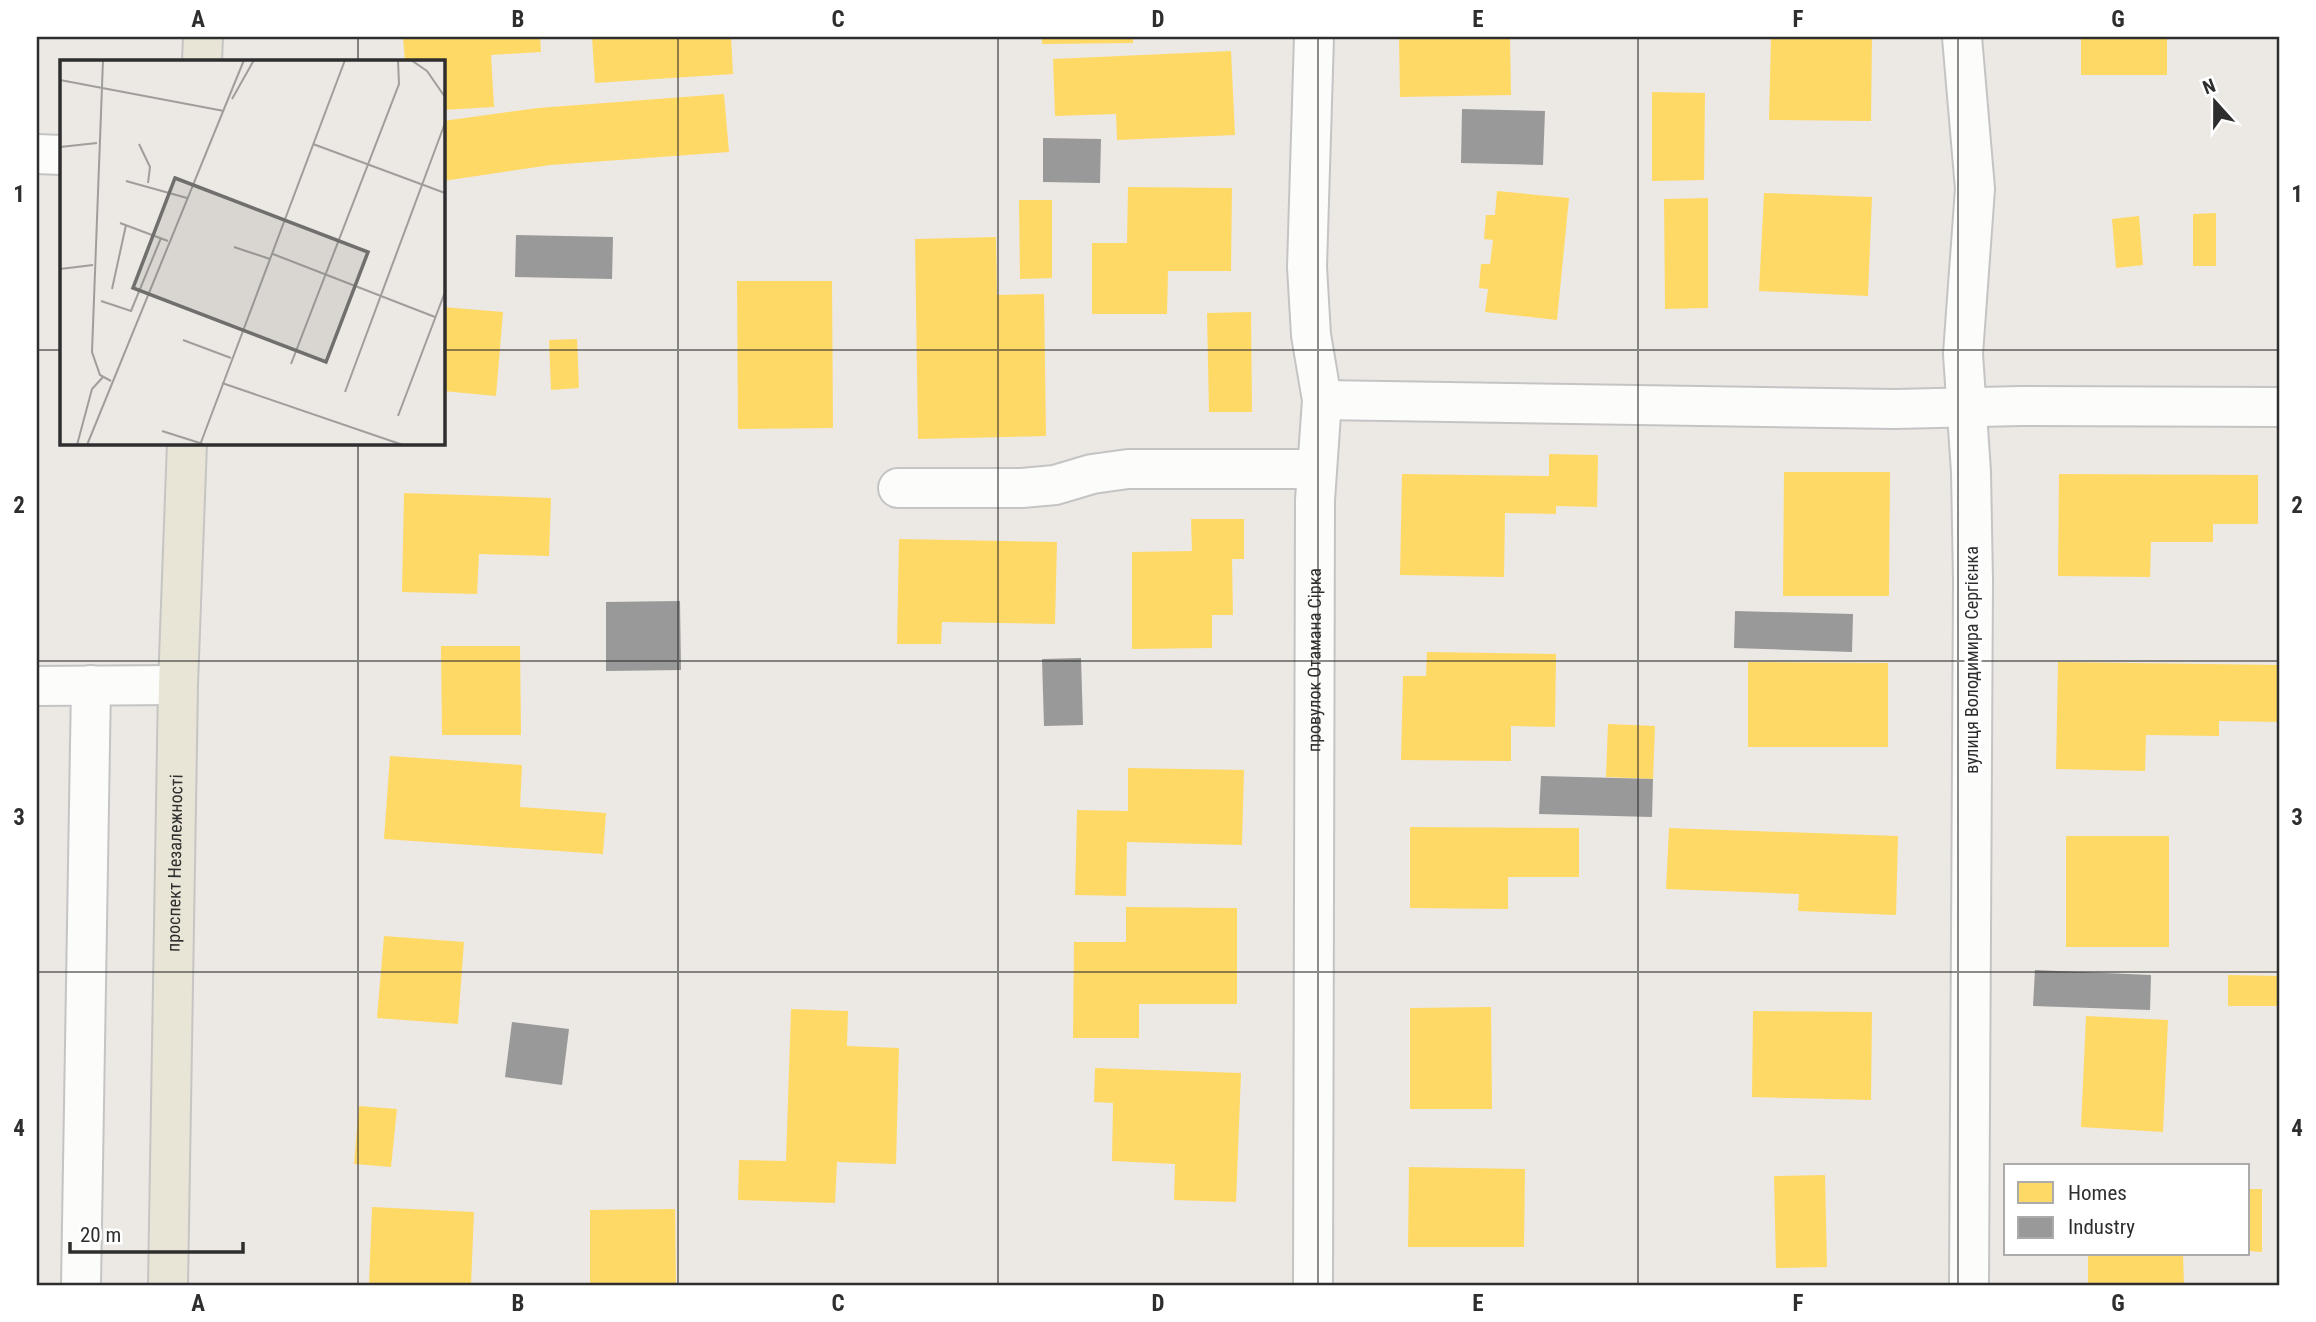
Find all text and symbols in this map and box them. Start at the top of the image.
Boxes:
text: A [191,6,205,33]
text: B [512,6,524,33]
text: C [831,6,845,33]
text: D [1152,6,1165,33]
text: E [1472,6,1484,33]
text: F [1793,6,1804,33]
text: G [2111,6,2125,33]
inset map [60,60,444,444]
north arrow [2180,66,2250,136]
text: N [2200,74,2219,99]
text: 1 [13,181,25,208]
text: 1 [2291,181,2303,208]
text: 2 [13,492,25,519]
text: 2 [2291,492,2303,519]
street label: вулиця Володимира Сергієнка [1961,546,1982,774]
street label: провулок Отамана Сірка [1303,568,1325,752]
street label: проспект Незалежності [163,774,187,952]
text: 3 [13,804,25,831]
text: 3 [2291,804,2303,831]
text: 4 [13,1115,25,1142]
text: 4 [2291,1115,2303,1142]
legend [2004,1164,2250,1256]
text: Homes [2068,1181,2127,1205]
scale bar [70,1210,243,1254]
text: Industry [2068,1215,2135,1239]
text: 20 m [80,1223,121,1247]
text: A [191,1290,205,1317]
text: B [512,1290,524,1317]
text: C [831,1290,845,1317]
text: D [1152,1290,1165,1317]
text: E [1472,1290,1484,1317]
text: F [1793,1290,1804,1317]
text: G [2111,1290,2125,1317]

